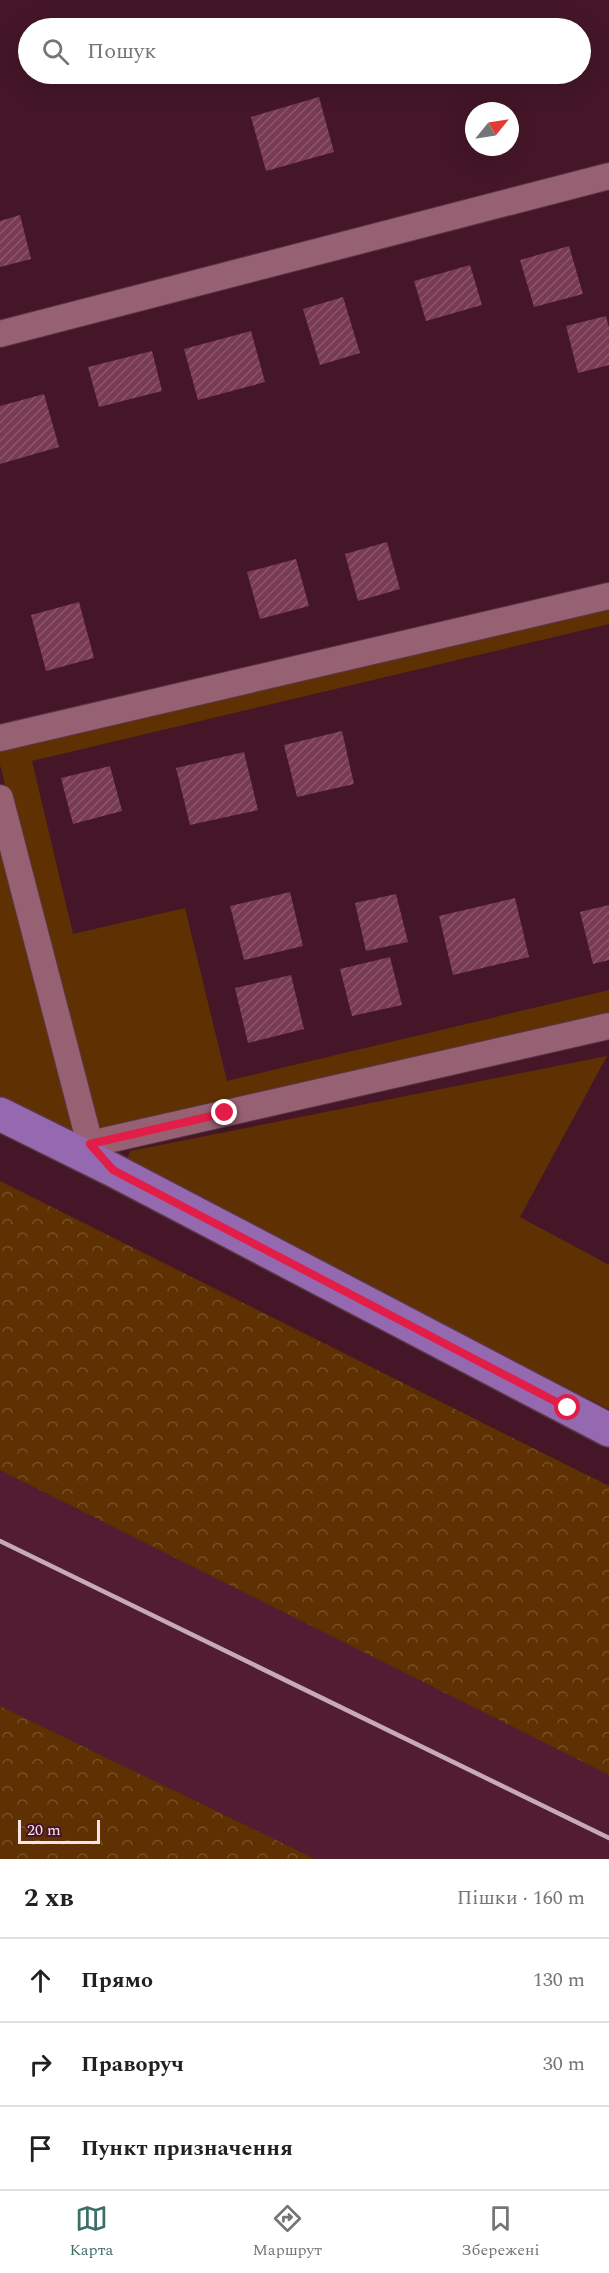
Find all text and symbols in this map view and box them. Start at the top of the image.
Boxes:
search box [18,18,591,84]
icon: search [39,35,72,68]
text: Пошук [87,35,157,68]
north arrow [465,102,519,156]
route end [211,1099,237,1125]
route start [554,1394,580,1420]
scale bar [18,1817,100,1844]
text: 20 m [27,1818,61,1842]
text: 2 хв [24,1878,74,1918]
text: Пішки · 160 m [457,1883,585,1913]
icon: ahead [24,1964,57,1997]
text: Прямо [81,1964,153,1997]
text: 130 m [533,1965,585,1995]
icon: right [24,2048,57,2081]
text: Праворуч [81,2048,184,2081]
text: 30 m [543,2049,585,2079]
icon: arrive [24,2132,57,2165]
text: Пункт призначення [81,2132,293,2165]
tab: Карта [70,2202,113,2262]
tab: Маршрут [252,2202,322,2262]
tab: Збережені [461,2202,539,2262]

